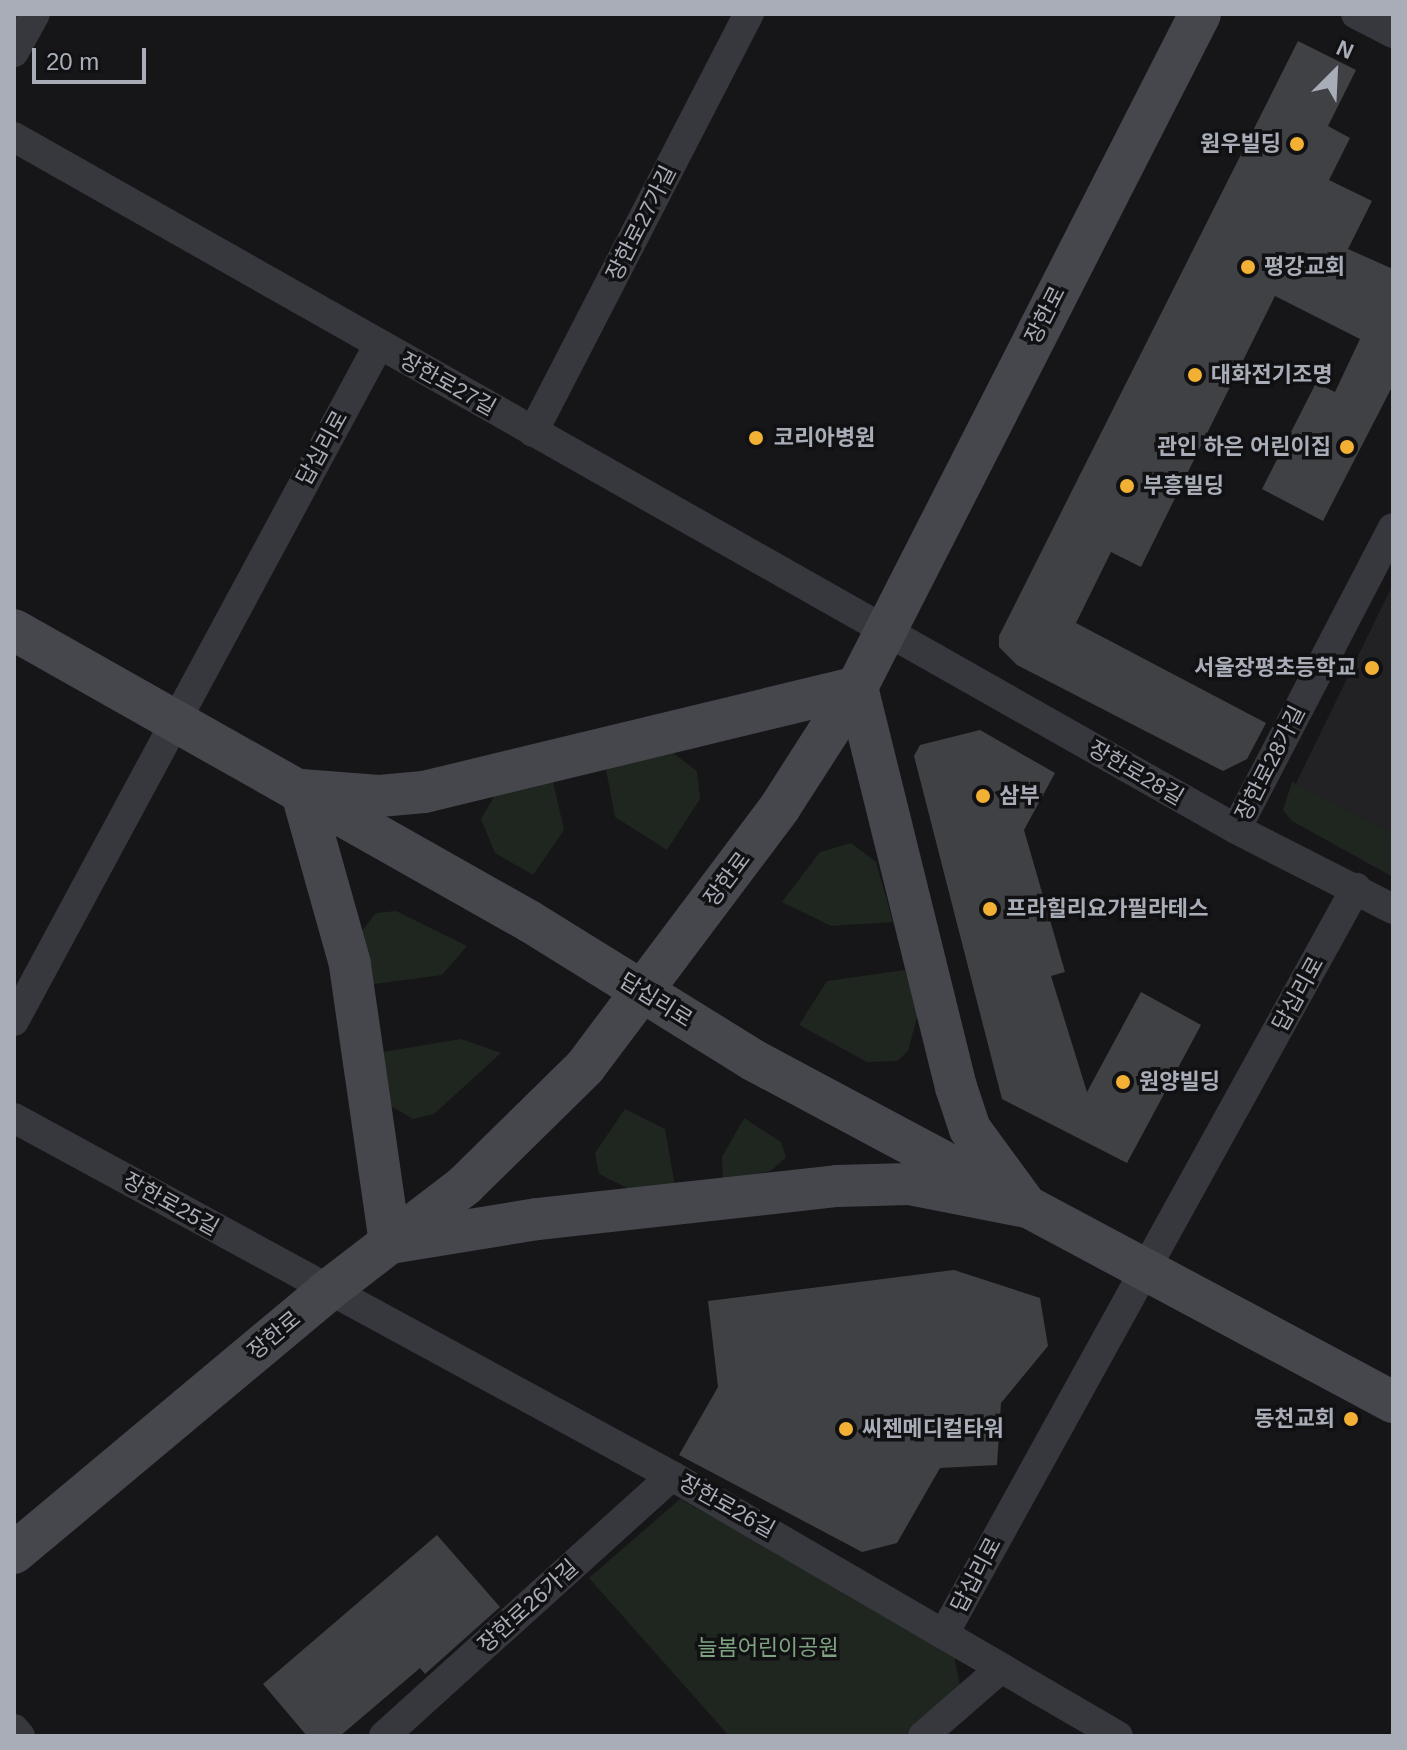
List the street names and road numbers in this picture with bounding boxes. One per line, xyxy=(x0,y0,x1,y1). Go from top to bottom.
street label: 장한로27가길 xyxy=(601,161,681,285)
street label: 장한로 xyxy=(1019,282,1071,348)
street label: 장한로27길 xyxy=(395,347,501,421)
street label: 답십리로 xyxy=(291,406,353,490)
street label: 장한로28가길 xyxy=(1230,701,1310,825)
street label: 장한로28길 xyxy=(1084,735,1188,811)
street label: 장한로 xyxy=(698,847,756,911)
street label: 답십리로 xyxy=(1267,952,1329,1036)
street label: 답십리로 xyxy=(615,967,697,1033)
street label: 장한로25길 xyxy=(118,1167,224,1241)
street label: 장한로 xyxy=(242,1305,306,1365)
street label: 장한로26길 xyxy=(674,1469,780,1543)
street label: 답십리로 xyxy=(945,1533,1007,1617)
street label: 장한로26가길 xyxy=(472,1554,584,1658)

